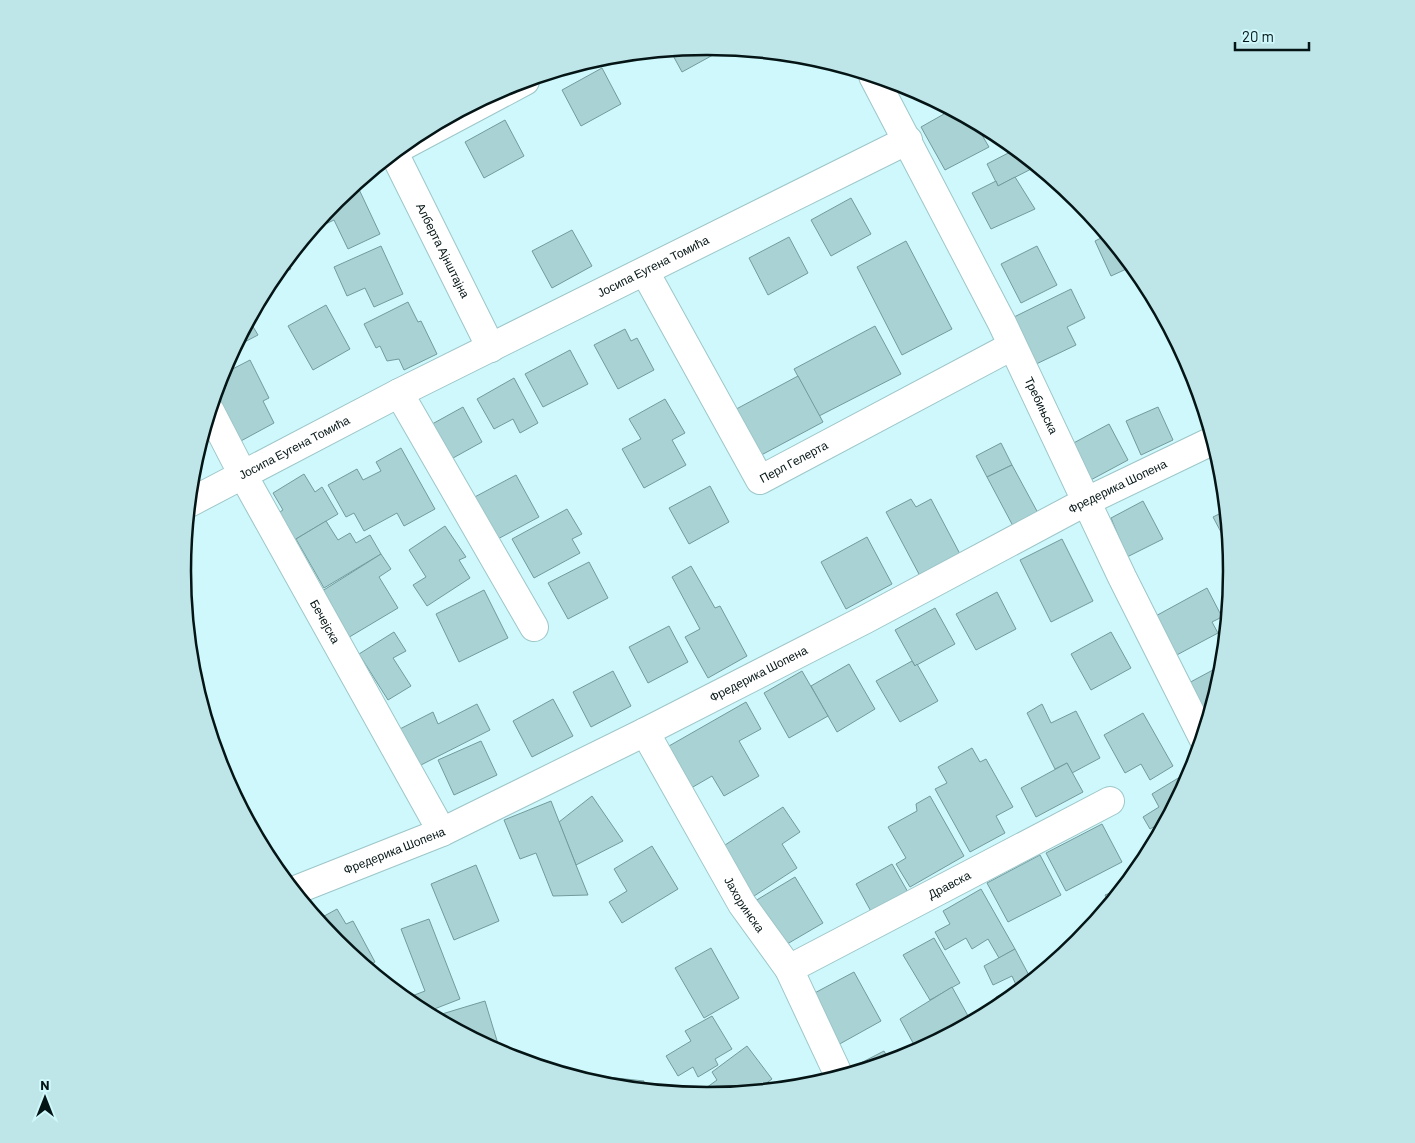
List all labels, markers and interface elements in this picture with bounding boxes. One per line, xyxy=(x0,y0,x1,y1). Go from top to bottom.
scale bar xyxy=(1235,20,1309,52)
text: 20 m xyxy=(1242,27,1274,45)
street label: Алберта Ајнштајна xyxy=(414,200,473,300)
street label: Јосипа Еугена Томића xyxy=(595,232,711,299)
street label: Требињска xyxy=(1022,374,1062,436)
street label: Јосипа Еугена Томића xyxy=(236,412,352,482)
street label: Перл Гелерта xyxy=(757,437,830,485)
street label: Фредерика Шопена xyxy=(1065,456,1169,516)
street label: Бечејска xyxy=(308,597,344,646)
street label: Фредерика Шопена xyxy=(707,642,810,704)
street label: Фредерика Шопена xyxy=(341,823,447,876)
street label: Дравска xyxy=(925,867,973,902)
street label: Јахоринска xyxy=(722,874,768,935)
north arrow xyxy=(20,1073,70,1123)
text: N xyxy=(40,1076,50,1093)

